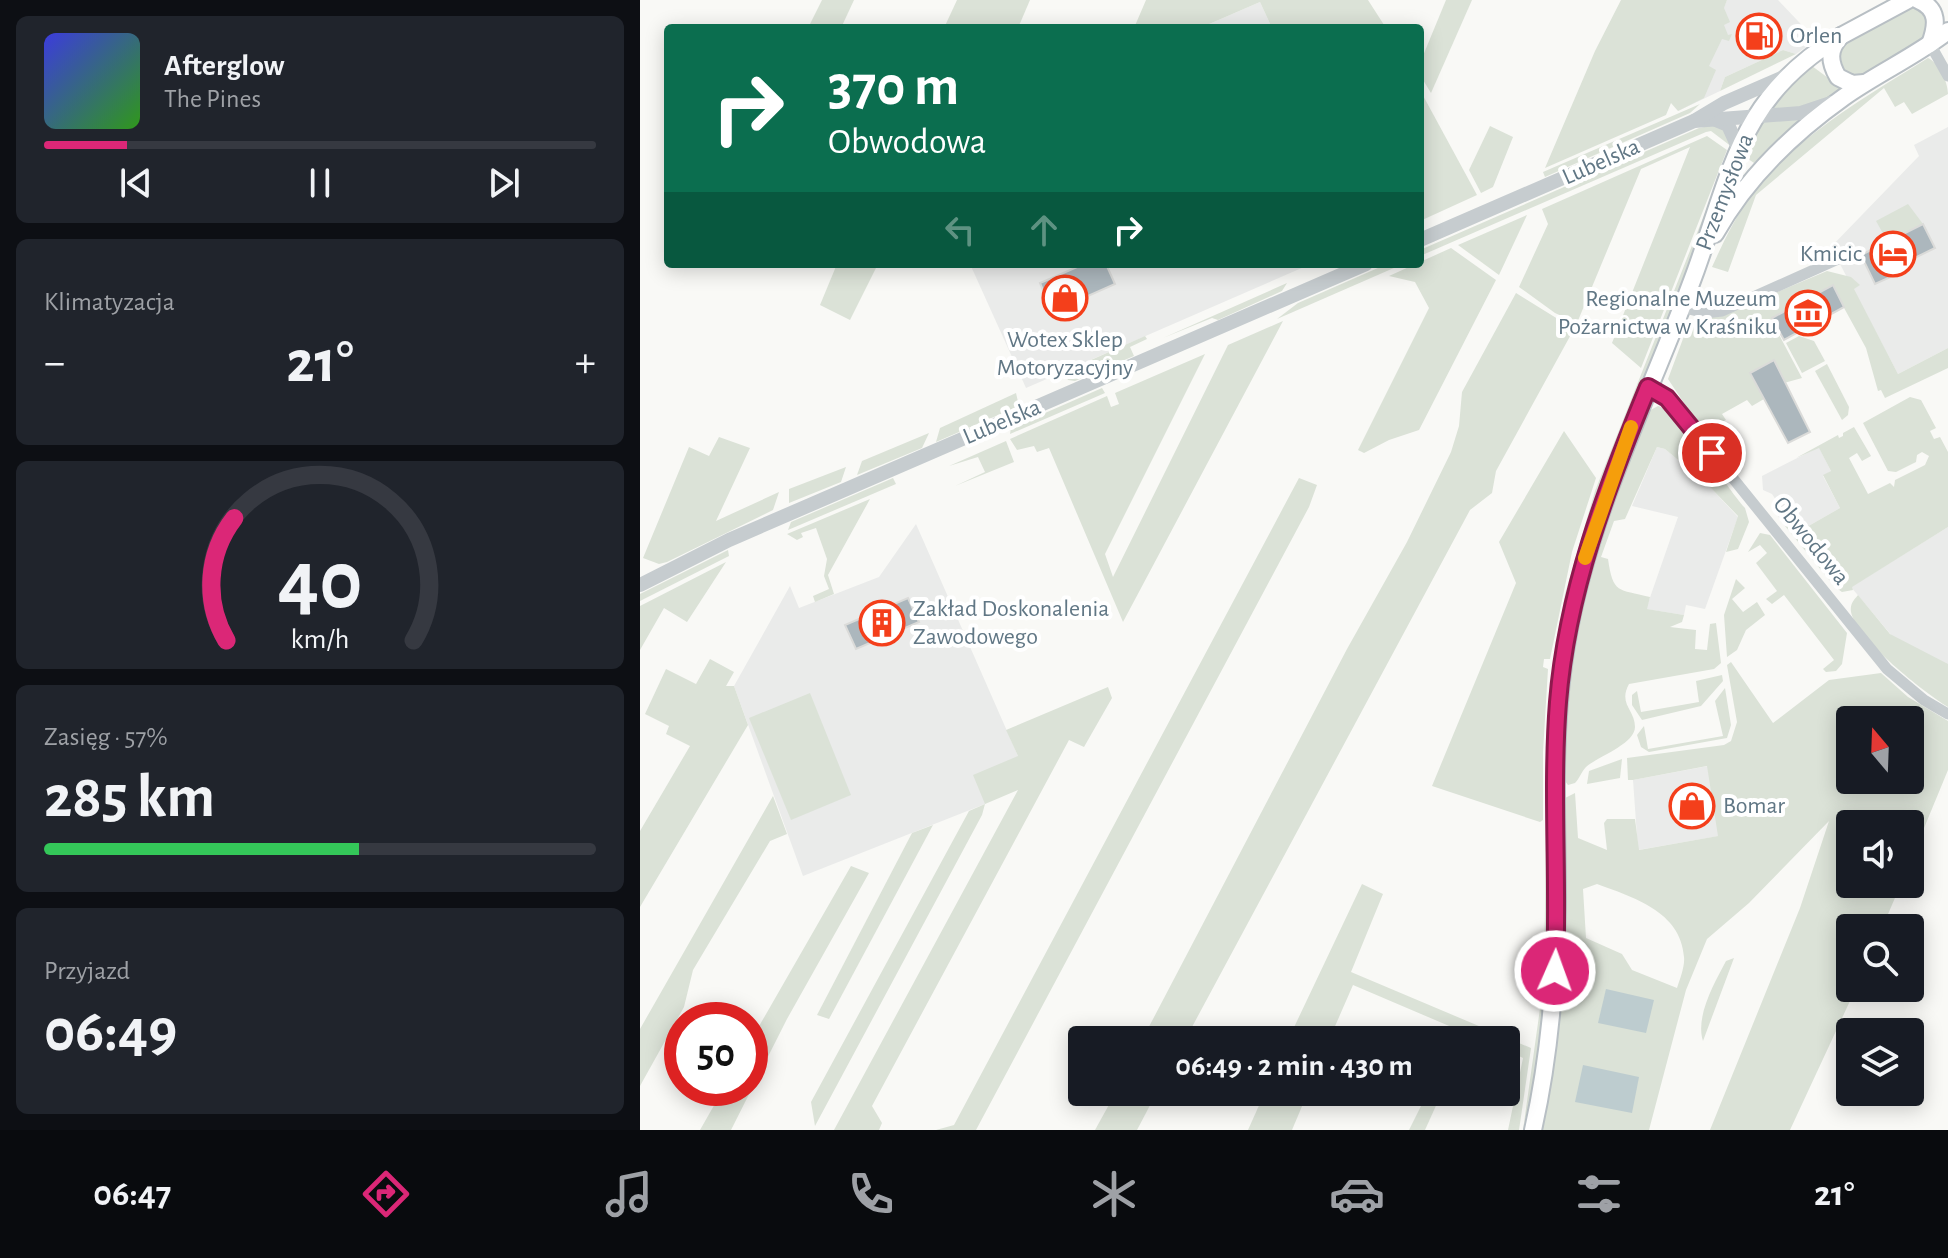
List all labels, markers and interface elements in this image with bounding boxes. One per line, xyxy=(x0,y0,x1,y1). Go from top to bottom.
fuel station icon: Orlen xyxy=(1735,12,1783,60)
place label: Orlen xyxy=(1790,24,1842,48)
text: Afterglow xyxy=(164,51,285,81)
icon: right xyxy=(696,56,800,160)
text: 370 m xyxy=(828,59,959,115)
text: The Pines xyxy=(164,86,261,112)
text: Obwodowa xyxy=(828,124,986,160)
street label: Przemysłowa xyxy=(1692,130,1758,254)
street label: Lubelska xyxy=(1559,134,1643,190)
icon: previous xyxy=(114,161,158,205)
icon: pause xyxy=(298,161,342,205)
icon: next xyxy=(482,161,526,205)
icon: left xyxy=(938,208,982,252)
icon: ahead xyxy=(1022,208,1066,252)
icon: right xyxy=(1106,208,1150,252)
hotel icon: Kmicic xyxy=(1869,230,1917,278)
place label: Kmicic xyxy=(1800,242,1862,266)
shop icon: Wotex Sklep Motoryzacyjny xyxy=(1041,274,1089,322)
place label: Regionalne Muzeum Pożarnictwa w Kraśniku xyxy=(1558,287,1777,339)
text: Klimatyzacja xyxy=(44,289,175,315)
museum icon: Regionalne Muzeum Pożarnictwa w Kraśniku xyxy=(1784,289,1832,337)
place label: Wotex Sklep Motoryzacyjny xyxy=(997,328,1133,380)
text: 21° xyxy=(286,333,354,393)
text: − xyxy=(44,341,65,385)
text: + xyxy=(575,341,596,385)
street label: Lubelska xyxy=(960,395,1044,449)
pin xyxy=(1678,419,1746,487)
icon: arrive xyxy=(1690,431,1734,475)
street label: Obwodowa xyxy=(1768,492,1854,590)
text: 40 xyxy=(277,540,363,624)
place label: Zakład Doskonalenia Zawodowego xyxy=(913,597,1109,649)
building icon: Zakład Doskonalenia Zawodowego xyxy=(858,599,906,647)
text: km/h xyxy=(291,625,349,654)
north arrow xyxy=(1836,706,1924,794)
map controls xyxy=(1836,706,1924,1106)
text: Zasięg · 57% xyxy=(44,724,168,750)
text: 285 km xyxy=(44,768,215,828)
shop icon: Bomar xyxy=(1668,782,1716,830)
place label: Bomar xyxy=(1723,794,1785,818)
button: sound xyxy=(1836,810,1924,898)
button: search xyxy=(1836,914,1924,1002)
position arrow xyxy=(1513,929,1597,1013)
text: Przyjazd xyxy=(44,958,130,984)
text: 06:49 xyxy=(44,1002,177,1062)
speed limit sign: 50 xyxy=(664,1002,768,1106)
button: layers xyxy=(1836,1018,1924,1106)
text: 06:49 · 2 min · 430 m xyxy=(1175,1051,1413,1081)
icon: directions xyxy=(358,1166,414,1222)
icon: music xyxy=(601,1166,657,1222)
icon: phone xyxy=(843,1166,899,1222)
icon: climate xyxy=(1086,1166,1142,1222)
icon: car xyxy=(1329,1166,1385,1222)
icon: filters xyxy=(1571,1166,1627,1222)
text: 06:47 xyxy=(93,1176,171,1212)
text: 21° xyxy=(1814,1176,1855,1212)

